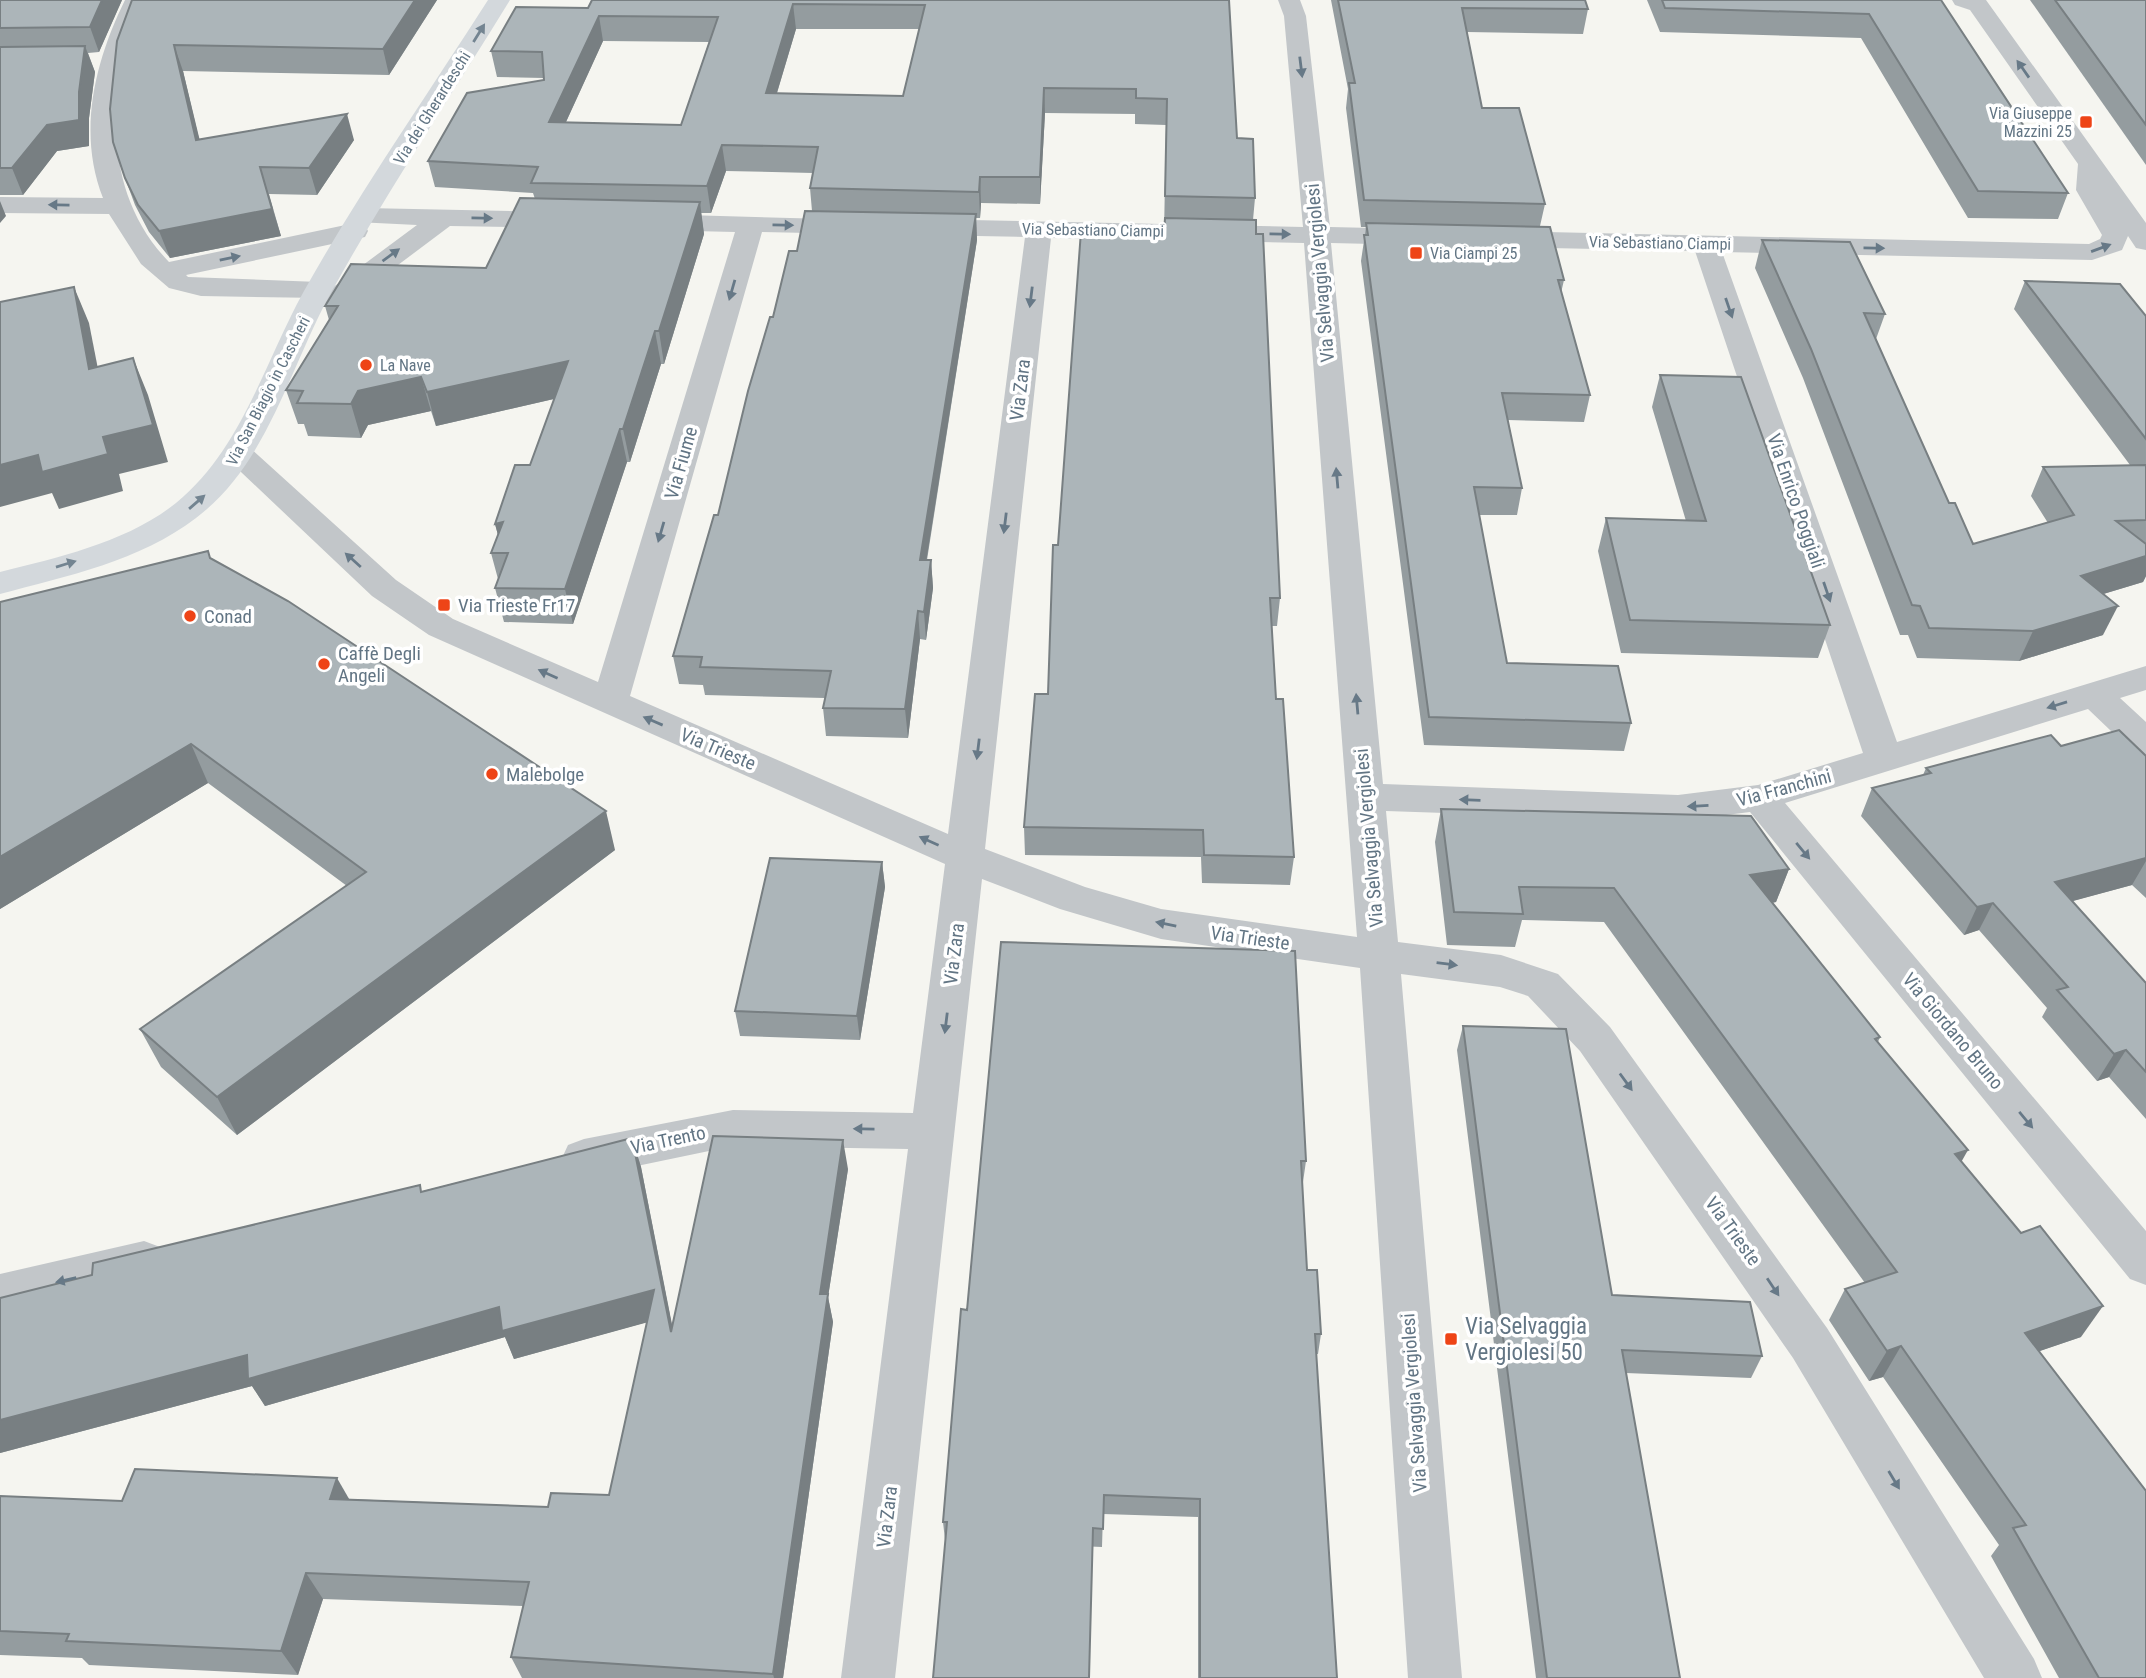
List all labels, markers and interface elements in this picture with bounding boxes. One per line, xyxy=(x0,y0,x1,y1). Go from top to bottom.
one-way arrow xyxy=(472,24,485,43)
street label: Via dei Gherardeschi xyxy=(390,48,474,168)
one-way arrow xyxy=(1296,56,1307,78)
one-way arrow xyxy=(2016,60,2030,78)
place label: Via Giuseppe Mazzini 25 xyxy=(1989,104,2072,141)
marker: Via Giuseppe Mazzini 25 xyxy=(2078,114,2094,130)
street label: Via Selvaggia Vergiolesi xyxy=(1301,183,1339,363)
one-way arrow xyxy=(47,199,69,211)
one-way arrow xyxy=(471,213,493,224)
one-way arrow xyxy=(772,219,794,231)
street label: Via Sebastiano Ciampi xyxy=(1022,219,1164,241)
one-way arrow xyxy=(1269,229,1291,240)
street label: Via Sebastiano Ciampi xyxy=(1589,232,1731,254)
one-way arrow xyxy=(1863,242,1885,254)
one-way arrow xyxy=(2090,242,2111,253)
place label: Via Ciampi 25 xyxy=(1430,244,1518,263)
marker: Via Ciampi 25 xyxy=(1408,245,1424,261)
one-way arrow xyxy=(382,248,400,262)
one-way arrow xyxy=(219,252,241,263)
one-way arrow xyxy=(726,280,736,301)
one-way arrow xyxy=(1026,286,1037,308)
one-way arrow xyxy=(1724,298,1735,319)
street label: Via San Biagio in Cascheri xyxy=(222,313,314,469)
place label: La Nave xyxy=(380,356,431,375)
marker: La Nave xyxy=(358,357,374,373)
street label: Via Zara xyxy=(1005,358,1035,422)
street label: Via Fiume xyxy=(660,424,702,502)
street label: Via Enrico Poggiali xyxy=(1762,431,1830,571)
one-way arrow xyxy=(1331,466,1342,488)
one-way arrow xyxy=(188,494,206,510)
one-way arrow xyxy=(999,512,1010,534)
one-way arrow xyxy=(655,521,665,542)
one-way arrow xyxy=(345,553,362,568)
one-way arrow xyxy=(55,558,76,569)
one-way arrow xyxy=(1822,582,1833,603)
place label: Via Trieste Fr17 xyxy=(458,594,575,617)
marker: Via Trieste Fr17 xyxy=(436,597,452,613)
place label: Conad xyxy=(204,605,252,628)
marker: Conad xyxy=(182,608,198,624)
place label: Caffè Degli Angeli xyxy=(338,642,421,687)
marker: Caffè Degli Angeli xyxy=(316,656,332,672)
one-way arrow xyxy=(538,668,558,680)
one-way arrow xyxy=(1351,693,1362,715)
one-way arrow xyxy=(2047,700,2068,711)
one-way arrow xyxy=(642,715,663,726)
street label: Via Trieste xyxy=(677,723,759,775)
one-way arrow xyxy=(973,738,984,760)
street label: Via Selvaggia Vergiolesi xyxy=(1350,748,1388,928)
place label: Malebolge xyxy=(506,763,584,786)
street label: Via Franchini xyxy=(1734,764,1834,812)
marker: Malebolge xyxy=(484,766,500,782)
one-way arrow xyxy=(1459,795,1481,806)
one-way arrow xyxy=(1686,801,1708,812)
one-way arrow xyxy=(918,835,939,846)
one-way arrow xyxy=(1795,842,1810,859)
one-way arrow xyxy=(1155,919,1177,930)
street label: Via Trieste xyxy=(1209,921,1291,955)
street label: Via Zara xyxy=(939,922,969,986)
one-way arrow xyxy=(1436,959,1458,970)
street label: Via Giordano Bruno xyxy=(1898,968,2008,1094)
one-way arrow xyxy=(941,1013,952,1035)
one-way arrow xyxy=(1619,1073,1633,1091)
one-way arrow xyxy=(2018,1112,2033,1129)
street label: Via Trento xyxy=(628,1121,708,1159)
one-way arrow xyxy=(853,1123,875,1135)
street label: Via Trieste xyxy=(1700,1192,1766,1270)
one-way arrow xyxy=(55,1274,77,1285)
one-way arrow xyxy=(1766,1277,1779,1297)
street label: Via Selvaggia Vergiolesi xyxy=(1396,1313,1432,1493)
place label: Via Selvaggia Vergiolesi 50 xyxy=(1465,1313,1587,1366)
marker: Via Selvaggia Vergiolesi 50 xyxy=(1443,1331,1459,1347)
one-way arrow xyxy=(1887,1470,1900,1489)
street label: Via Zara xyxy=(872,1485,902,1549)

